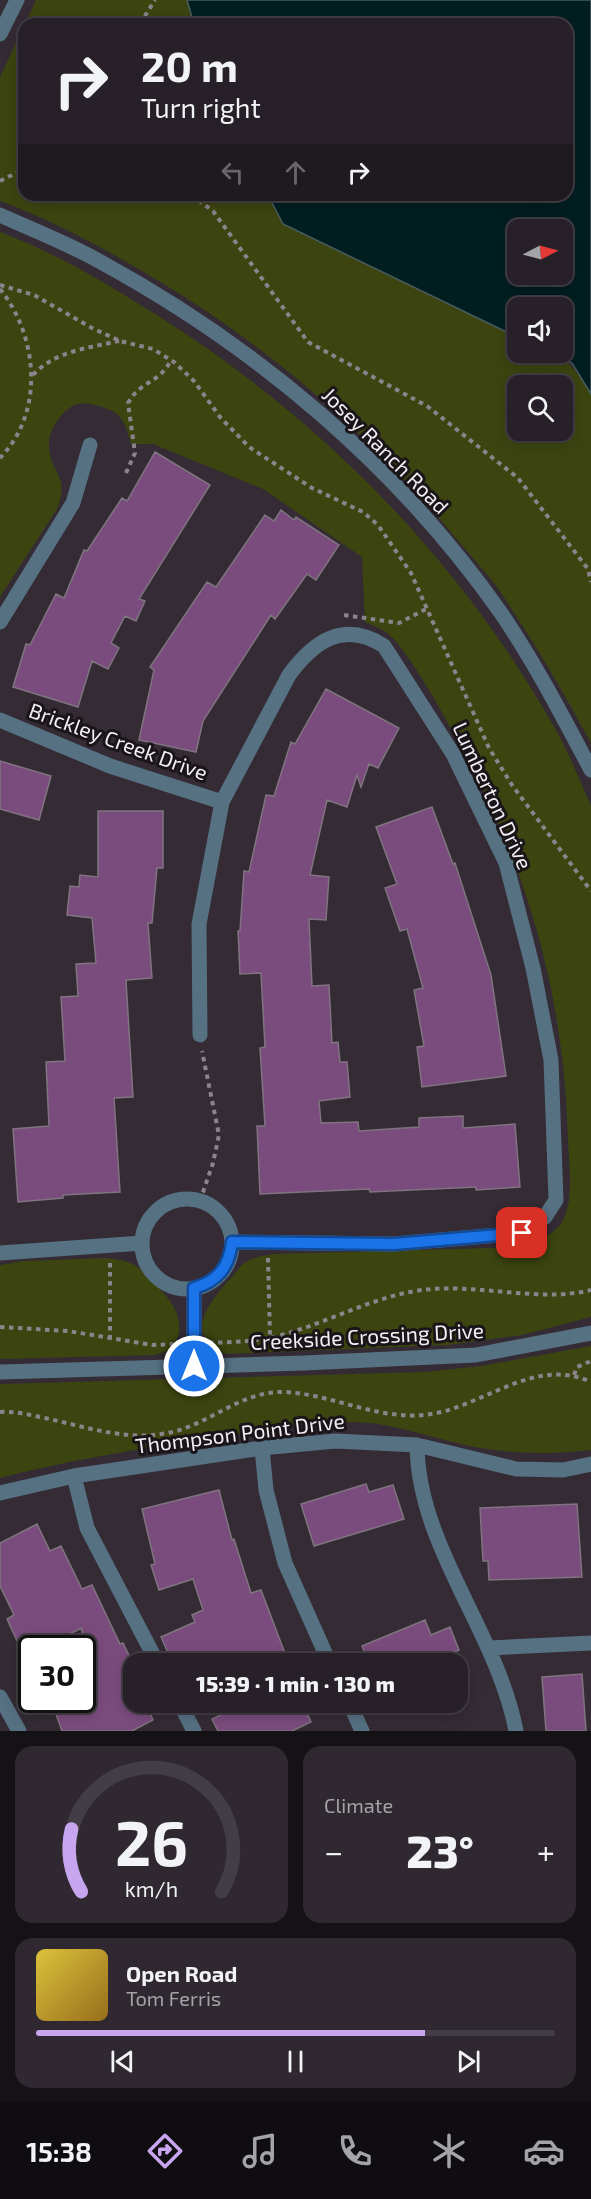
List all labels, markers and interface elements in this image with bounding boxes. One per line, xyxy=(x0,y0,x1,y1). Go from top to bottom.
text: 20 m xyxy=(141,40,238,90)
icon: right xyxy=(42,42,120,120)
text: Turn right xyxy=(141,91,261,123)
icon: left xyxy=(216,156,249,189)
icon: ahead xyxy=(279,156,312,189)
icon: right xyxy=(342,156,375,189)
north arrow xyxy=(507,219,573,285)
map controls xyxy=(507,219,573,441)
button: sound xyxy=(507,297,573,363)
button: search xyxy=(507,375,573,441)
street label: Josey Ranch Road xyxy=(318,382,454,518)
street label: Brickley Creek Drive xyxy=(26,697,211,784)
street label: Lumberton Drive xyxy=(448,718,538,873)
pin xyxy=(496,1207,547,1258)
icon: arrive xyxy=(505,1216,538,1249)
street label: Creekside Crossing Drive xyxy=(249,1317,485,1354)
position arrow xyxy=(162,1334,226,1398)
street label: Thompson Point Drive xyxy=(134,1407,346,1458)
speed limit sign: 30 xyxy=(18,1635,96,1713)
text: 15:39 · 1 min · 130 m xyxy=(196,1670,395,1696)
text: Climate xyxy=(324,1793,393,1817)
text: 26 xyxy=(115,1804,188,1879)
text: 23° xyxy=(406,1823,474,1877)
text: − xyxy=(324,1831,343,1871)
text: + xyxy=(537,1831,555,1871)
text: km/h xyxy=(125,1876,178,1901)
text: Open Road xyxy=(126,1960,238,1986)
text: Tom Ferris xyxy=(126,1986,221,2010)
icon: previous xyxy=(106,2045,139,2078)
icon: pause xyxy=(279,2045,312,2078)
icon: next xyxy=(452,2045,485,2078)
icon: directions xyxy=(144,2130,186,2172)
icon: music xyxy=(239,2130,281,2172)
icon: phone xyxy=(334,2130,376,2172)
icon: climate xyxy=(428,2130,470,2172)
icon: car xyxy=(523,2130,565,2172)
text: 15:38 xyxy=(26,2135,92,2167)

